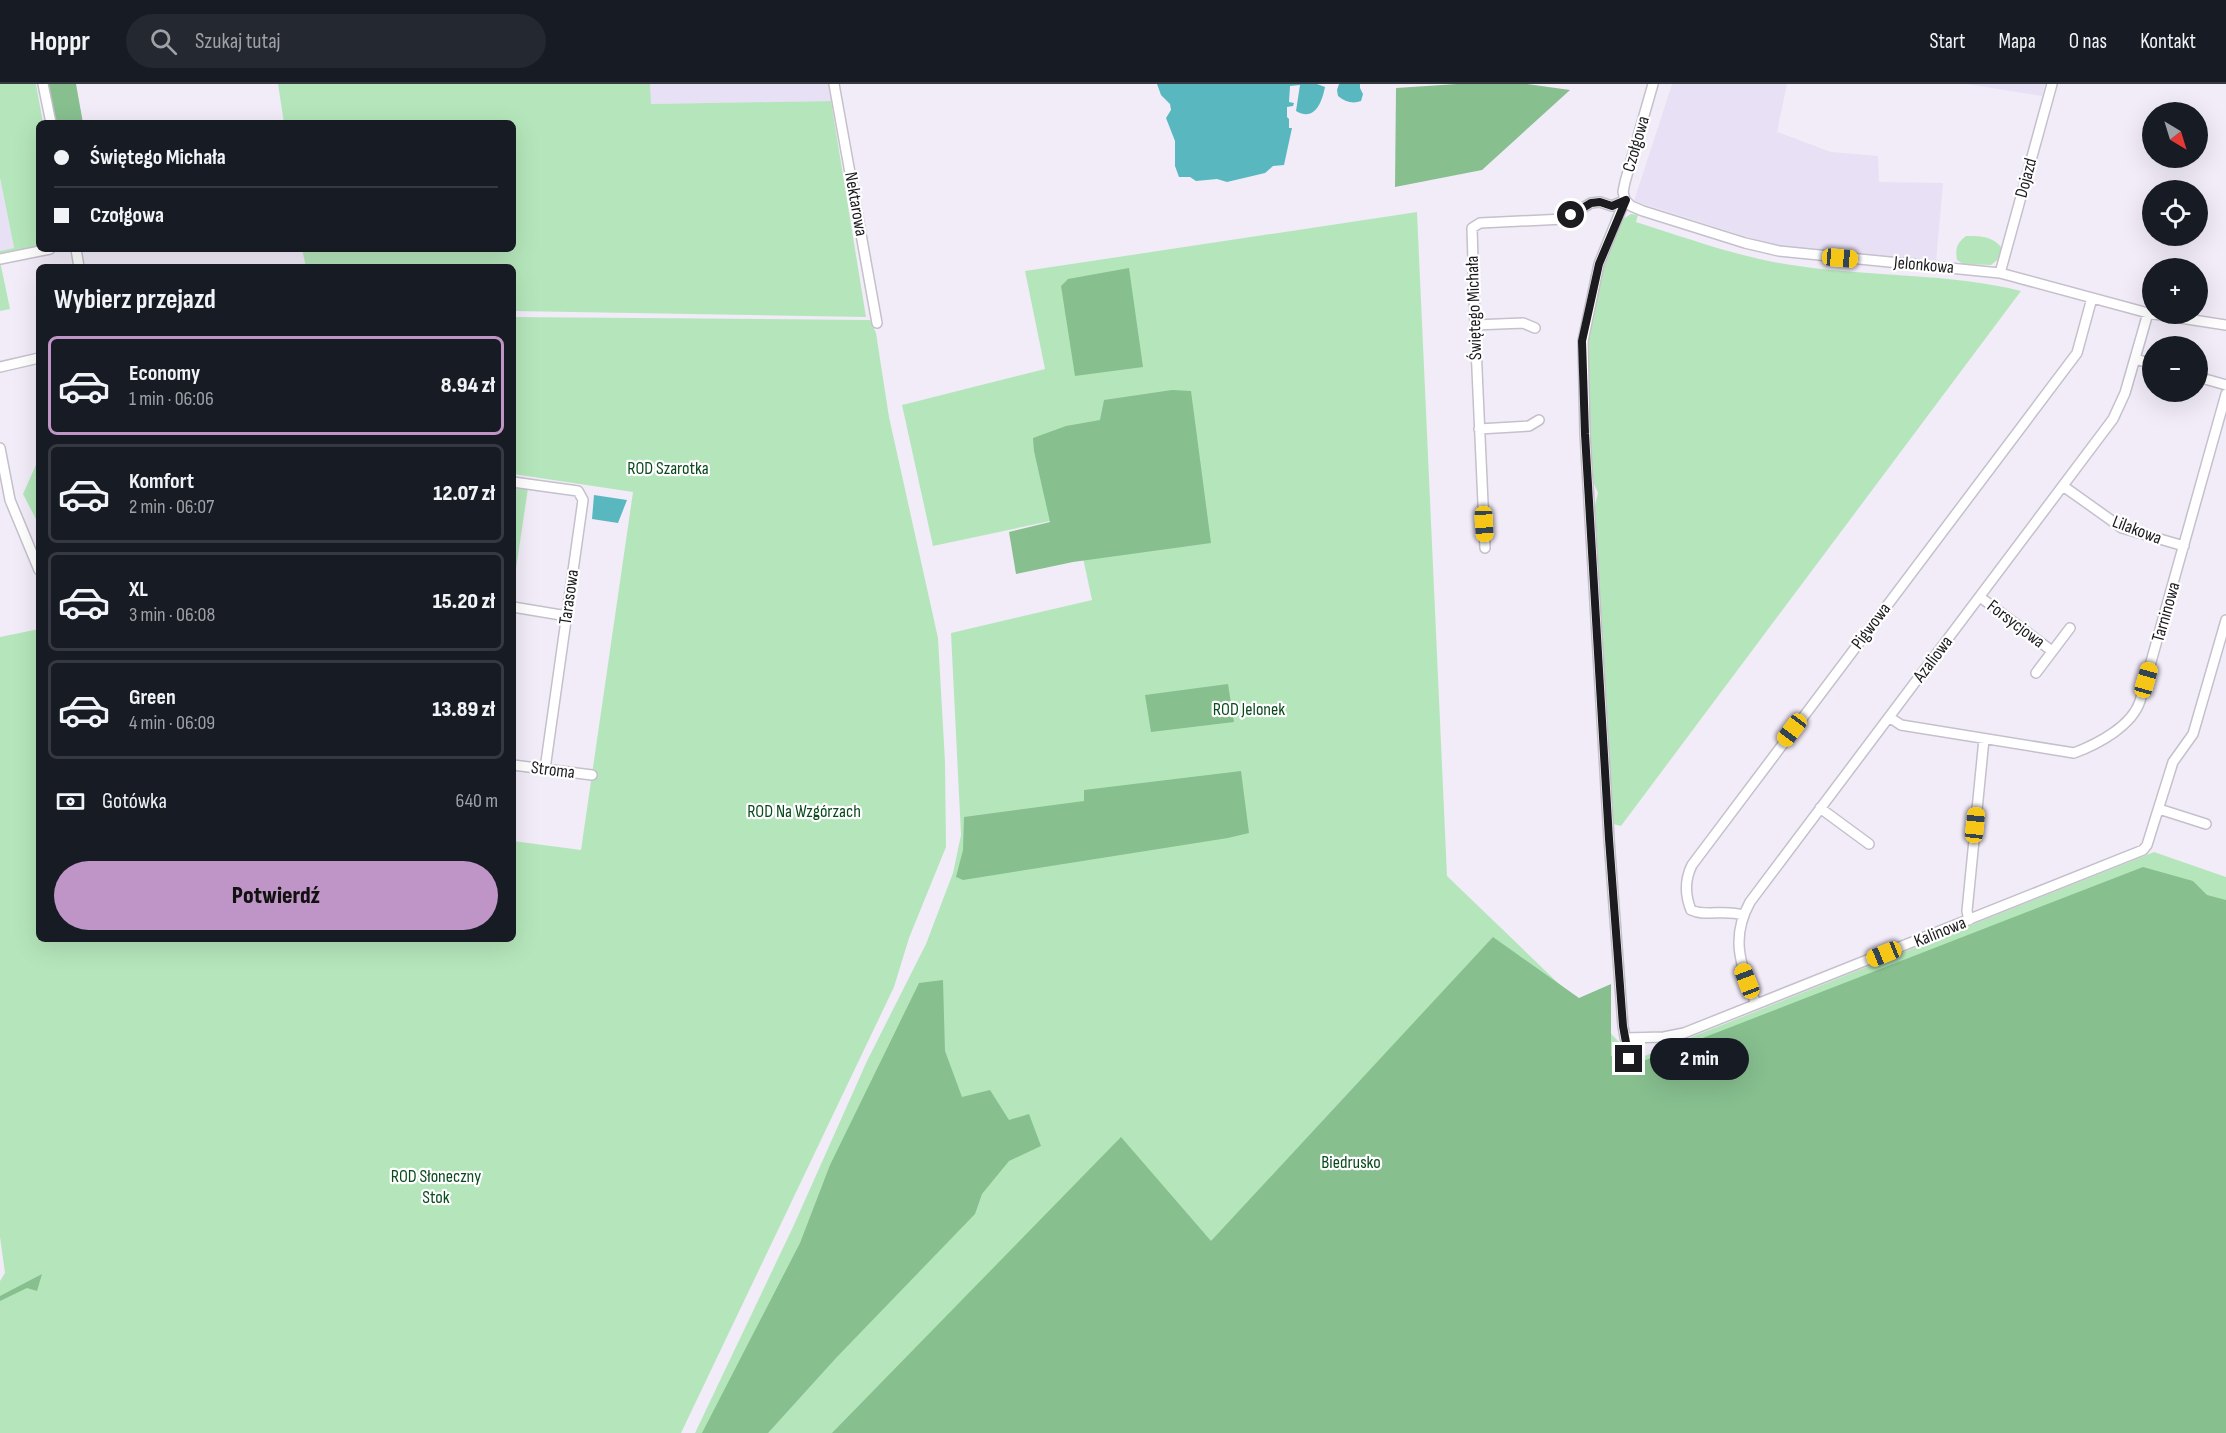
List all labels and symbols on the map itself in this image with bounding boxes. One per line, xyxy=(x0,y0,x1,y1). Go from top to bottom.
north arrow xyxy=(2142,102,2208,168)
street label: Czołgowa xyxy=(1618,114,1654,174)
street label: Dojazd xyxy=(2011,156,2041,200)
street label: Nektarowa xyxy=(840,170,872,238)
route start xyxy=(1557,201,1584,228)
car xyxy=(1821,247,1859,269)
street label: Jelonkowa xyxy=(1892,252,1955,278)
street label: Świętego Michała xyxy=(1462,255,1486,361)
park label: ROD Szarotka xyxy=(627,458,709,479)
car xyxy=(1474,506,1494,542)
street label: Lilakowa xyxy=(2109,511,2165,549)
street label: Tarasowa xyxy=(555,568,583,626)
street label: Tarninowa xyxy=(2147,580,2185,644)
street label: Forsycjowa xyxy=(1983,596,2049,653)
street label: Pigwowa xyxy=(1847,599,1895,653)
street label: Azaliowa xyxy=(1908,632,1957,687)
car xyxy=(2132,660,2160,700)
park label: ROD Jelonek xyxy=(1213,699,1285,720)
car xyxy=(1774,710,1810,750)
street label: Stroma xyxy=(530,757,576,783)
park label: ROD Na Wzgórzach xyxy=(747,801,861,822)
car xyxy=(1964,806,1986,844)
street label: Kalinowa xyxy=(1911,912,1969,952)
car xyxy=(1864,939,1904,969)
car xyxy=(1732,961,1762,1001)
callout: 2 min xyxy=(1650,1038,1749,1080)
route end xyxy=(1615,1045,1642,1072)
park label: Biedrusko xyxy=(1321,1152,1381,1173)
park label: ROD Słoneczny Stok xyxy=(391,1166,481,1208)

